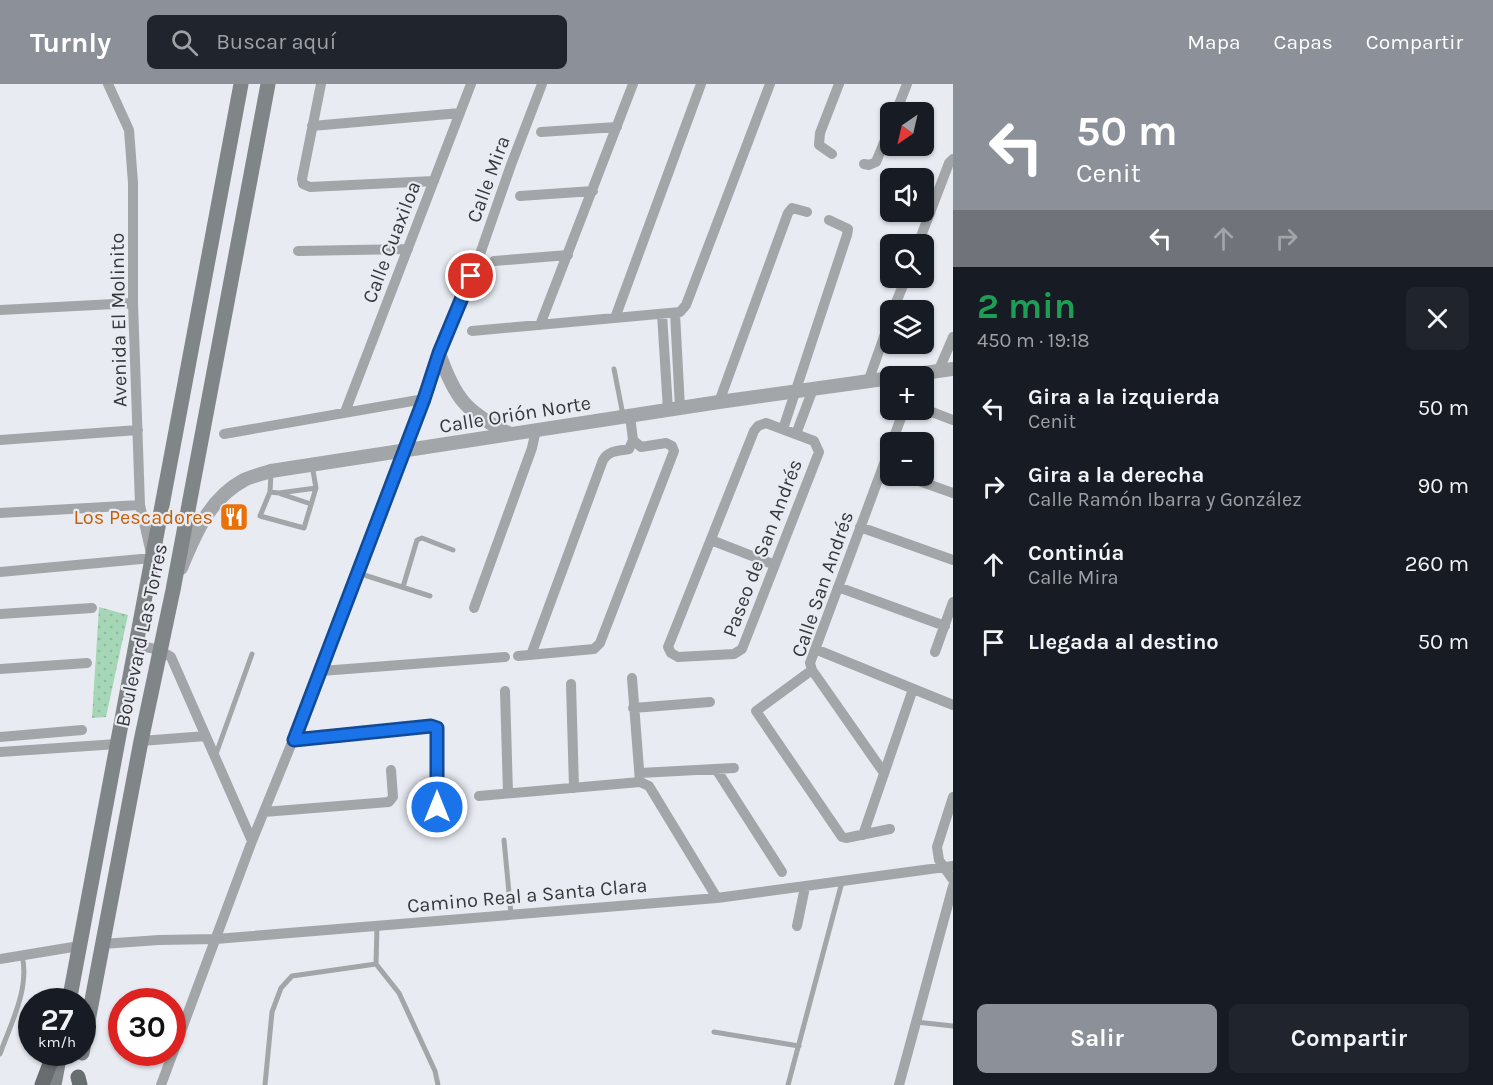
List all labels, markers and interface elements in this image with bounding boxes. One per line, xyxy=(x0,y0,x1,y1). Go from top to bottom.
search box xyxy=(147,15,567,69)
text: Turnly xyxy=(30,26,111,59)
icon: search xyxy=(168,26,201,59)
text: Buscar aquí xyxy=(216,29,336,55)
text: Mapa xyxy=(1187,30,1241,54)
text: Capas xyxy=(1274,30,1333,54)
text: Compartir xyxy=(1366,30,1463,54)
north arrow xyxy=(880,102,934,156)
map controls xyxy=(880,102,934,486)
text: 50 m xyxy=(1076,106,1178,156)
icon: left xyxy=(977,108,1055,186)
street label: Calle Mira xyxy=(462,133,515,226)
text: Cenit xyxy=(1076,157,1141,189)
button: sound xyxy=(880,168,934,222)
street label: Calle Cuaxiloa xyxy=(358,178,425,306)
icon: left xyxy=(1144,222,1177,255)
icon: ahead xyxy=(1207,222,1240,255)
icon: right xyxy=(1270,222,1303,255)
street label: Avenida El Molinito xyxy=(105,233,132,407)
button: search xyxy=(880,234,934,288)
pin xyxy=(445,250,496,301)
icon: arrive xyxy=(454,259,487,292)
text: 2 min xyxy=(977,285,1076,327)
button: close xyxy=(1406,287,1469,350)
button: layers xyxy=(880,300,934,354)
text: 450 m · 19:18 xyxy=(977,329,1090,352)
button: + xyxy=(880,366,934,420)
text: Gira a la izquierda xyxy=(1028,384,1220,410)
street label: Calle Orión Norte xyxy=(438,391,592,438)
icon: left xyxy=(977,392,1010,425)
text: 50 m xyxy=(1418,395,1469,421)
text: Cenit xyxy=(1028,410,1076,433)
button: − xyxy=(880,432,934,486)
street label: Paseo de San Andrés xyxy=(718,456,807,640)
text: Gira a la derecha xyxy=(1028,462,1204,488)
icon: right xyxy=(977,470,1010,503)
text: 90 m xyxy=(1417,473,1469,499)
text: Calle Ramón Ibarra y González xyxy=(1028,488,1302,511)
restaurant icon: Los Pescadores xyxy=(218,501,250,533)
place label: Los Pescadores xyxy=(73,506,213,529)
street label: Calle San Andrés xyxy=(787,508,858,660)
text: Continúa xyxy=(1028,540,1124,566)
street label: Boulevard Las Torres xyxy=(111,542,172,729)
icon: ahead xyxy=(977,548,1010,581)
text: 260 m xyxy=(1405,551,1469,577)
text: Calle Mira xyxy=(1028,566,1119,589)
icon: arrive xyxy=(977,626,1010,659)
text: Llegada al destino xyxy=(1028,629,1219,655)
text: 50 m xyxy=(1418,629,1469,655)
position arrow xyxy=(405,775,469,839)
street label: Camino Real a Santa Clara xyxy=(406,874,648,917)
speed limit sign: 30 xyxy=(108,988,186,1066)
text: 27 xyxy=(40,1002,74,1038)
button: Salir xyxy=(977,1004,1217,1073)
button: Compartir xyxy=(1229,1004,1469,1073)
text: km/h xyxy=(38,1033,76,1051)

